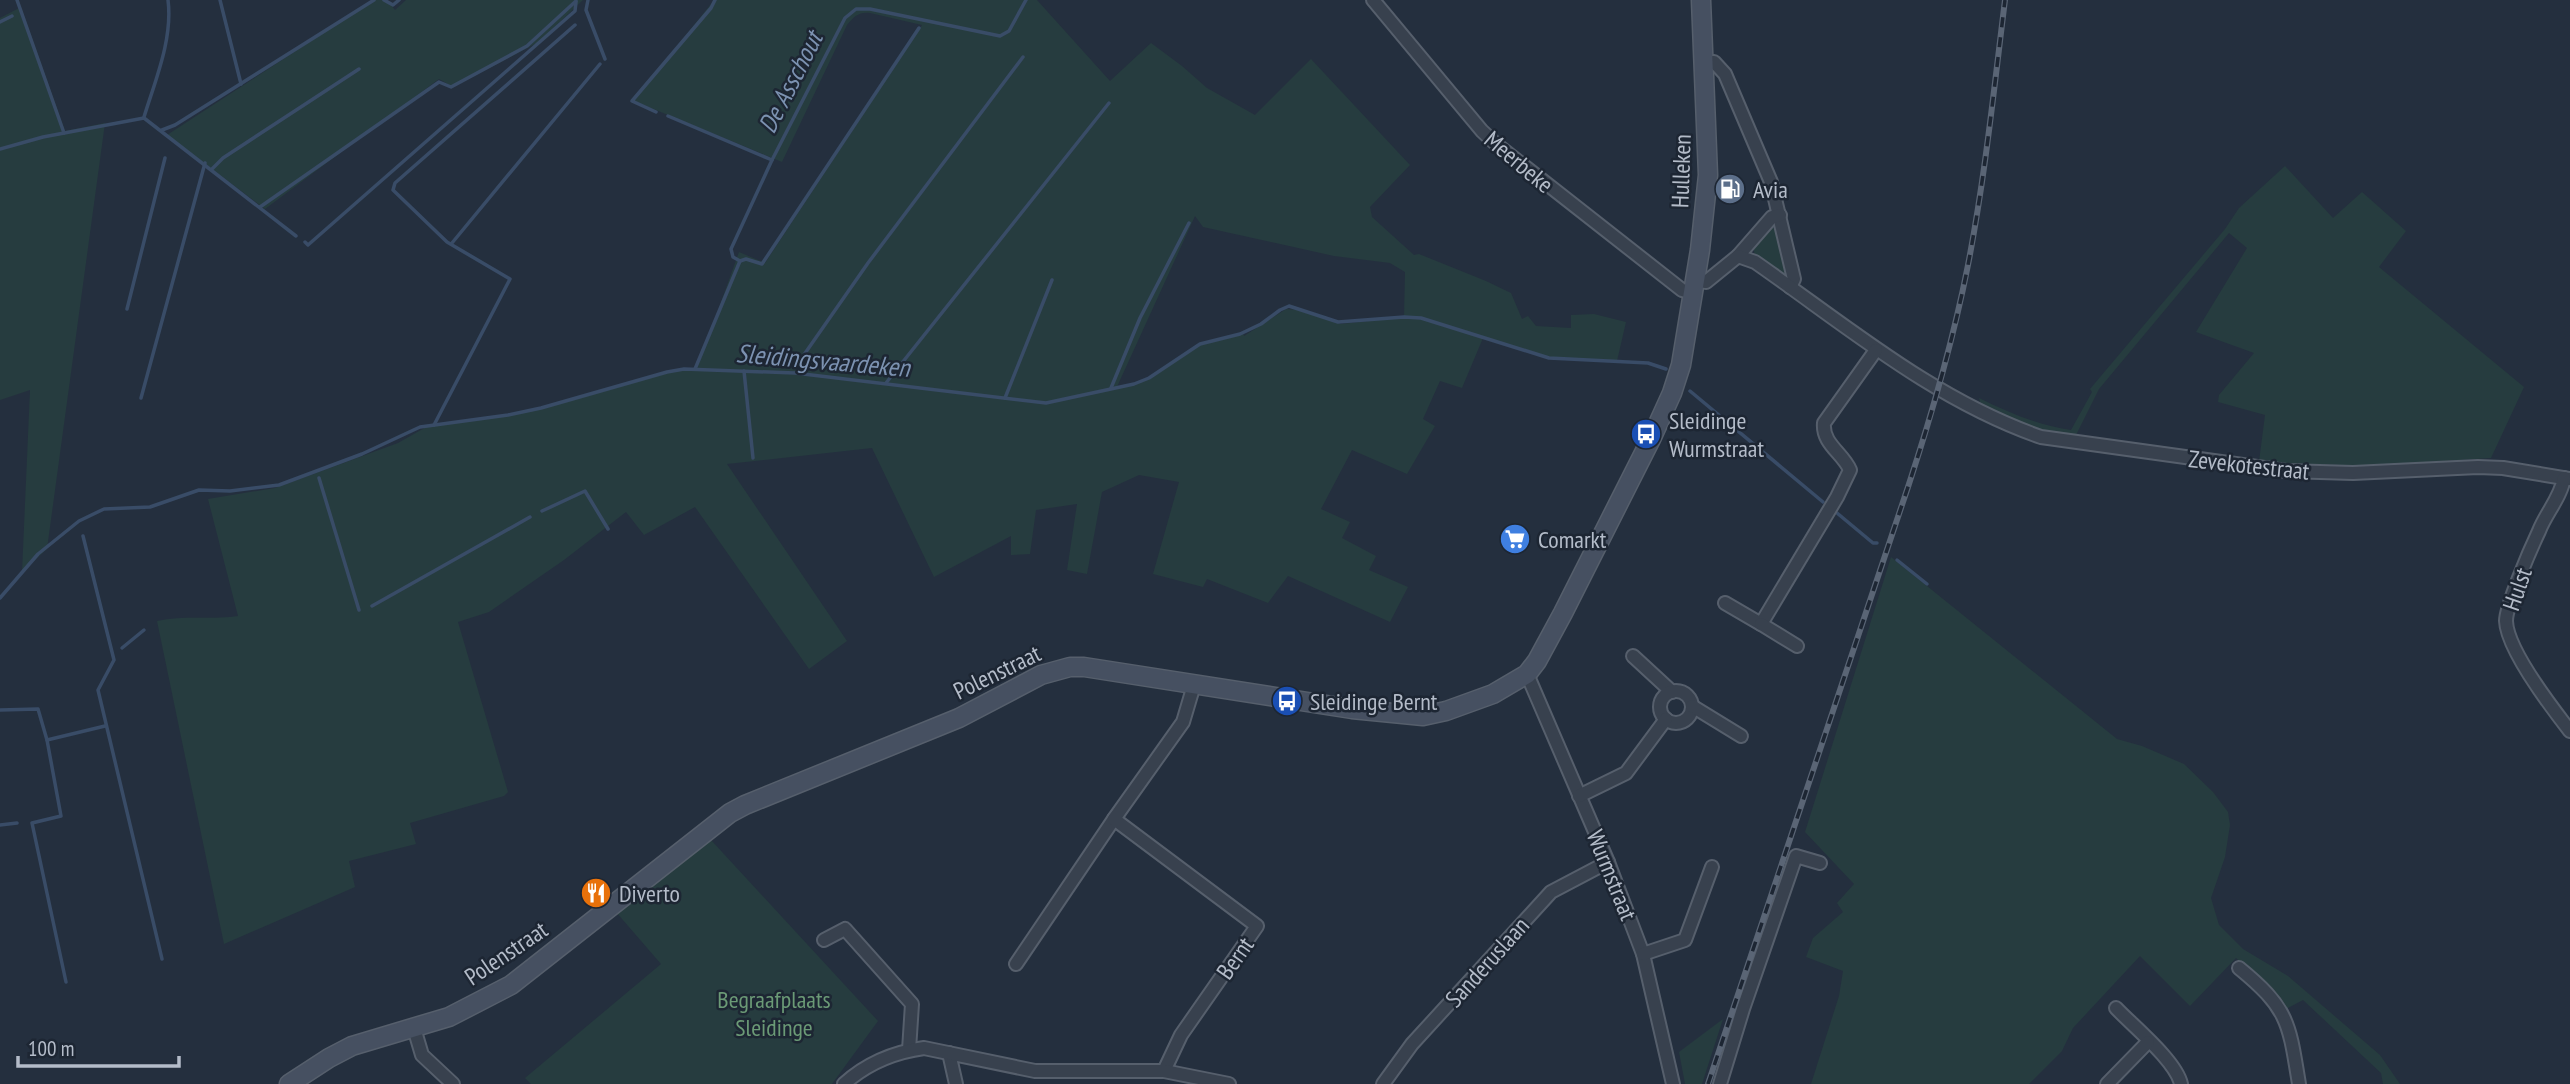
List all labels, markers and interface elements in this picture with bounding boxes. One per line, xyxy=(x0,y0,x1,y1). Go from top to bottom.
water label: De Asschout xyxy=(750,23,831,138)
street label: Meerbeke xyxy=(1478,124,1560,200)
street label: Hulleken xyxy=(1664,134,1698,208)
fuel station icon: Avia xyxy=(1713,172,1747,206)
place label: Avia xyxy=(1753,174,1788,205)
water label: Sleidingsvaardeken xyxy=(735,336,913,384)
place label: Sleidinge Wurmstraat xyxy=(1669,405,1764,464)
bus stop icon: Sleidinge Wurmstraat xyxy=(1629,417,1663,451)
street label: Zevekotestraat xyxy=(2187,443,2311,487)
supermarket icon: Comarkt xyxy=(1498,522,1532,556)
place label: Comarkt xyxy=(1538,524,1607,555)
street label: Hulst xyxy=(2495,563,2539,615)
street label: Polenstraat xyxy=(948,637,1046,706)
bus stop icon: Sleidinge Bernt xyxy=(1270,684,1304,718)
place label: Sleidinge Bernt xyxy=(1310,686,1438,717)
street label: Wurmstraat xyxy=(1580,825,1644,925)
restaurant icon: Diverto xyxy=(579,876,613,910)
place label: Diverto xyxy=(619,878,680,909)
street label: Sanderuslaan xyxy=(1438,910,1536,1014)
street label: Polenstraat xyxy=(459,914,554,992)
street label: Bernt xyxy=(1209,930,1261,985)
park label: Begraafplaats Sleidinge xyxy=(717,984,831,1043)
scale bar xyxy=(18,1024,178,1068)
text: 100 m xyxy=(28,1035,74,1062)

